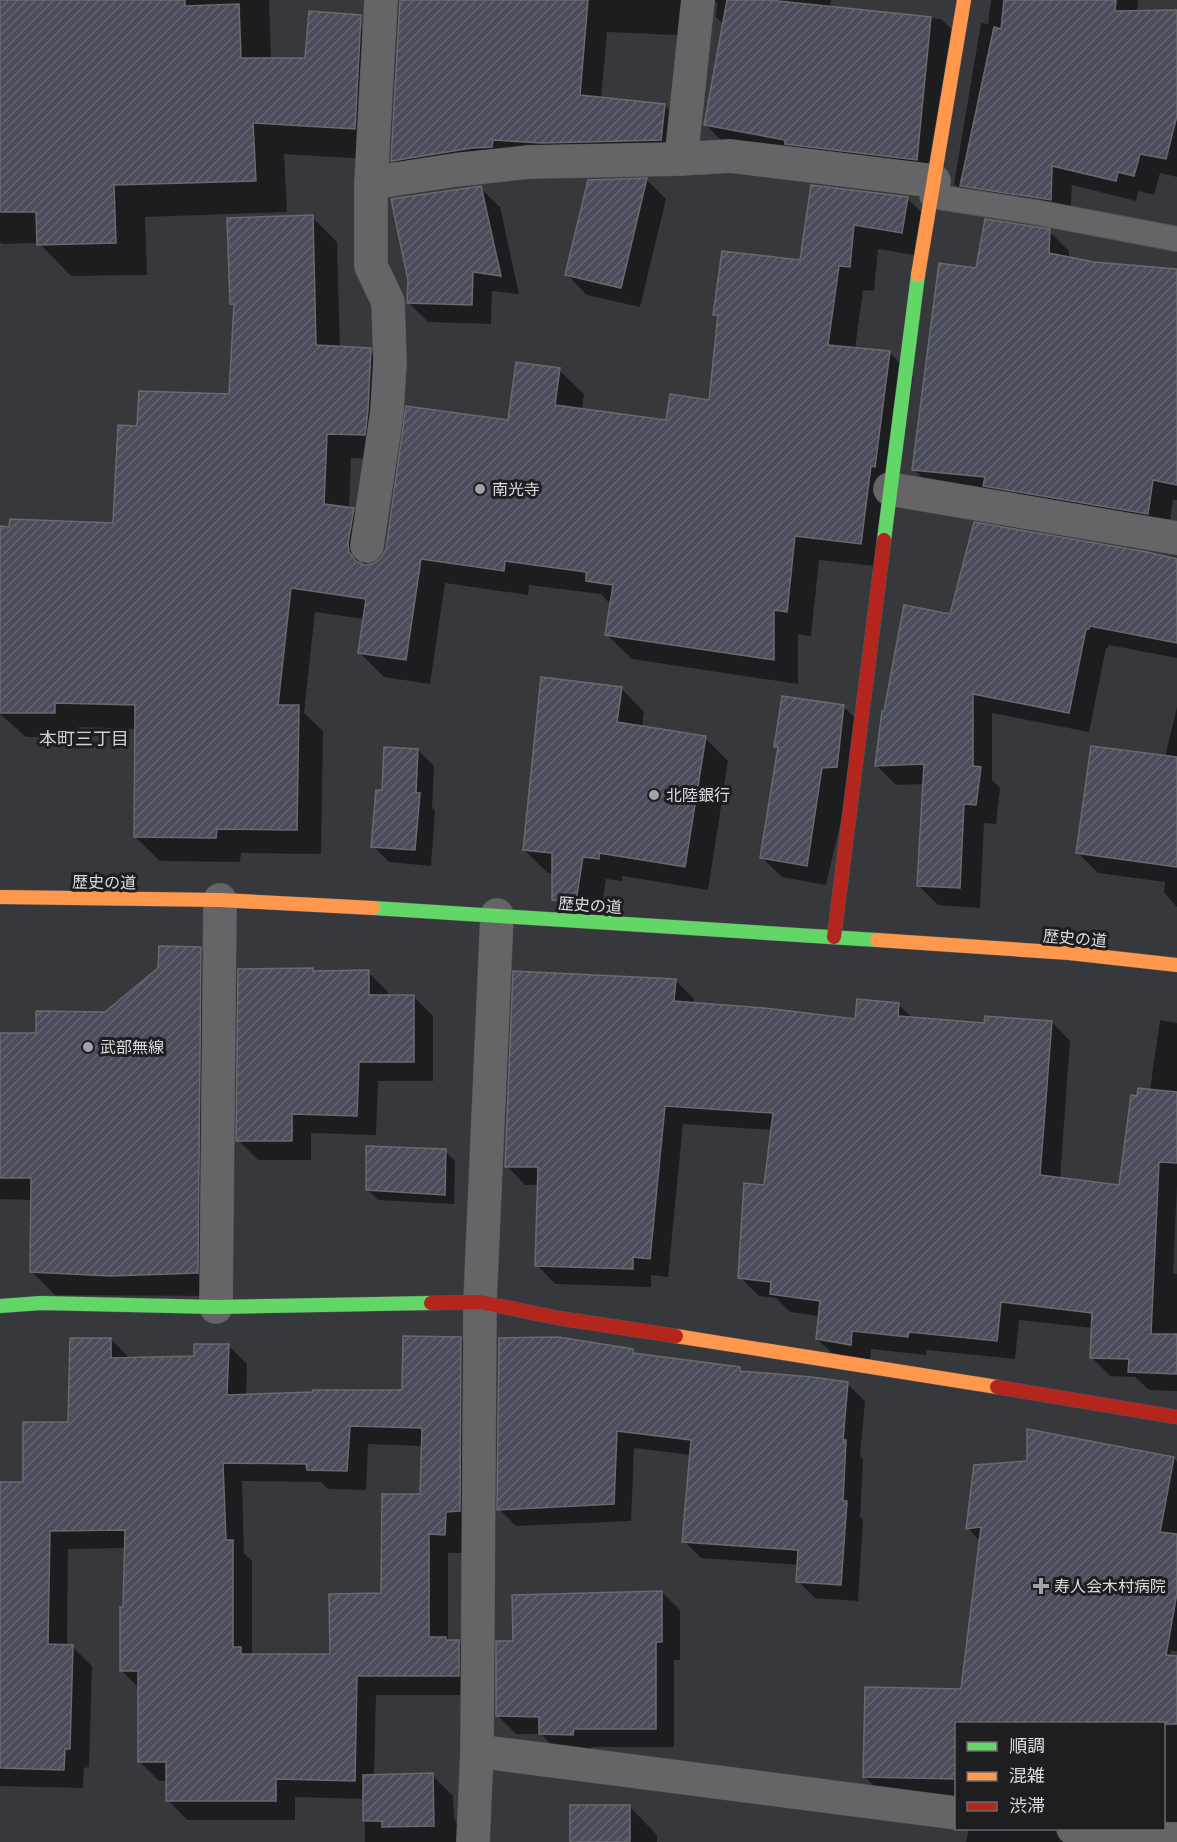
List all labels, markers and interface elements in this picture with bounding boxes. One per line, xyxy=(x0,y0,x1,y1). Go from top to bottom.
place label: 南光寺 xyxy=(492,479,540,499)
marker: 南光寺 xyxy=(473,482,487,496)
district label: 本町三丁目 xyxy=(39,728,129,749)
place label: 北陸銀行 xyxy=(666,785,730,805)
marker: 北陸銀行 xyxy=(647,788,661,802)
street label: 歴史の道 xyxy=(72,871,136,893)
street label: 歴史の道 xyxy=(557,893,623,917)
street label: 歴史の道 xyxy=(1042,925,1108,951)
place label: 武部無線 xyxy=(100,1037,164,1057)
marker: 武部無線 xyxy=(81,1040,95,1054)
place label: 寿人会木村病院 xyxy=(1054,1576,1166,1596)
marker: 寿人会木村病院 xyxy=(1032,1577,1050,1595)
legend xyxy=(955,1722,1165,1830)
text: 順調 xyxy=(1009,1735,1045,1756)
text: 混雑 xyxy=(1009,1765,1045,1786)
text: 渋滞 xyxy=(1009,1795,1045,1816)

